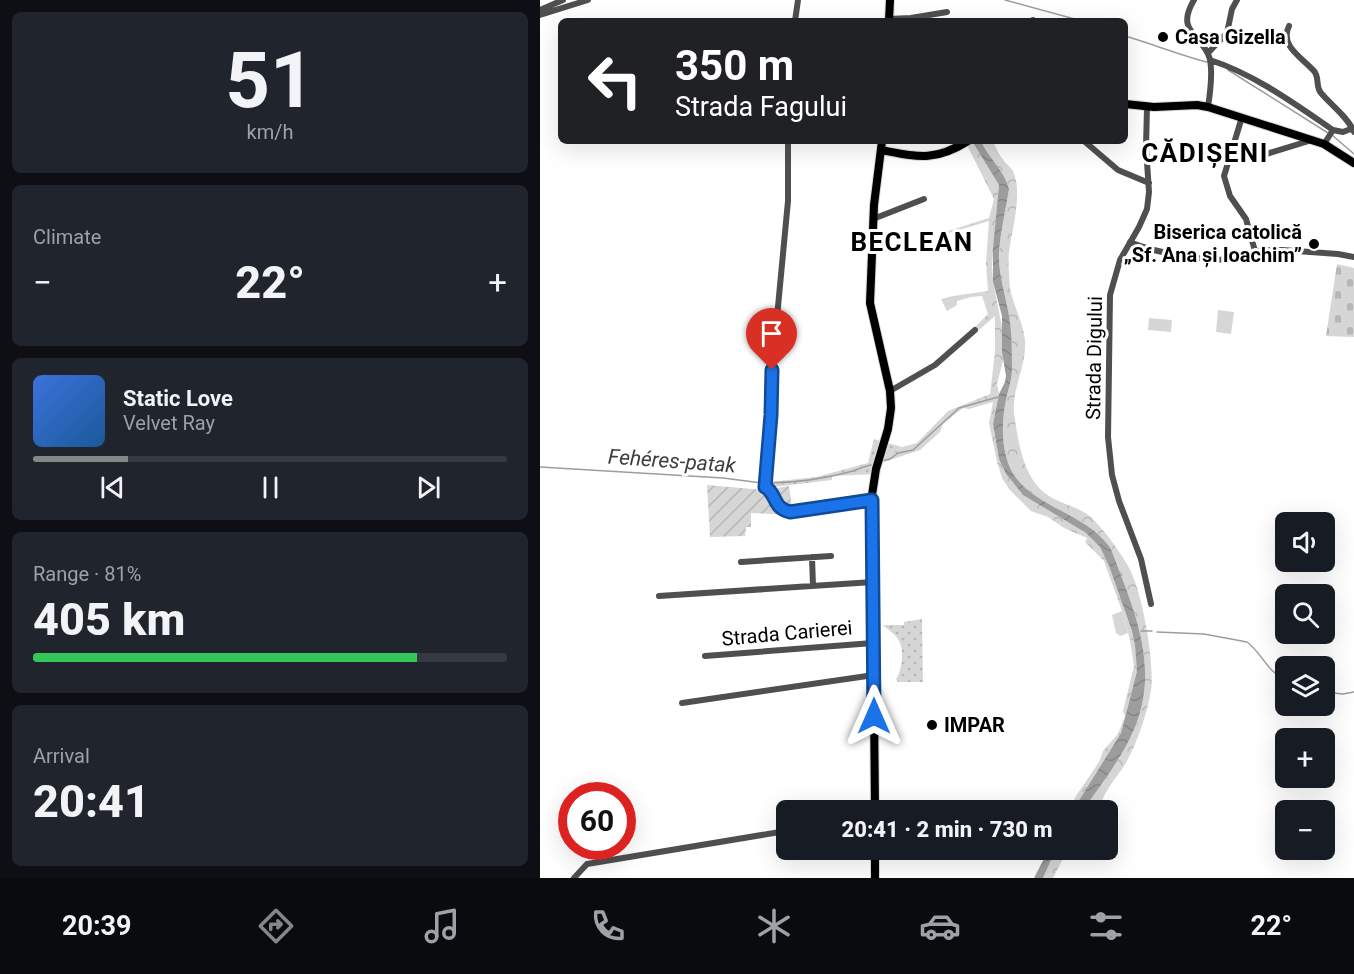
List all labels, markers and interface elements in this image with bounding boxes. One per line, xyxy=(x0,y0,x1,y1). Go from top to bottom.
place label: Casa Gizella xyxy=(1175,25,1286,49)
marker: Casa Gizella xyxy=(1156,30,1170,44)
text: 51 xyxy=(225,35,315,126)
text: 350 m xyxy=(675,41,794,90)
icon: left xyxy=(576,42,654,120)
text: Strada Fagului xyxy=(675,91,847,123)
text: km/h xyxy=(247,120,293,144)
district label: CĂDIȘENI xyxy=(1141,138,1269,169)
place label: Biserica catolică „Sf. Ana și Ioachim” xyxy=(1124,220,1302,268)
text: Climate xyxy=(33,225,101,249)
district label: BECLEAN xyxy=(850,227,974,257)
marker: Biserica catolică „Sf. Ana și Ioachim” xyxy=(1307,237,1321,251)
text: 22° xyxy=(235,256,305,309)
text: − xyxy=(33,263,52,302)
text: + xyxy=(488,263,507,302)
street label: Strada Digului xyxy=(1081,296,1107,420)
pin xyxy=(746,308,797,370)
icon: arrive xyxy=(755,317,788,350)
text: Static Love xyxy=(123,386,233,411)
text: Velvet Ray xyxy=(123,411,215,435)
water label: Fehéres-patak xyxy=(607,445,737,477)
icon: previous xyxy=(96,471,129,504)
icon: pause xyxy=(254,471,287,504)
icon: next xyxy=(412,471,445,504)
map controls xyxy=(1275,512,1335,860)
button: sound xyxy=(1275,512,1335,572)
text: Range · 81% xyxy=(33,562,141,586)
button: search xyxy=(1275,584,1335,644)
text: 405 km xyxy=(33,593,185,646)
street label: Strada Carierei xyxy=(721,615,853,651)
button: layers xyxy=(1275,656,1335,716)
position arrow xyxy=(842,684,906,748)
place label: IMPAR xyxy=(944,713,1005,737)
marker: IMPAR xyxy=(925,718,939,732)
button: + xyxy=(1275,728,1335,788)
text: Arrival xyxy=(33,744,90,768)
text: 20:41 xyxy=(33,775,150,828)
speed limit sign: 60 xyxy=(558,782,636,860)
button: − xyxy=(1275,800,1335,860)
text: 20:41 · 2 min · 730 m xyxy=(842,817,1052,842)
icon: directions xyxy=(255,905,297,947)
icon: music xyxy=(421,905,463,947)
icon: phone xyxy=(587,905,629,947)
icon: climate xyxy=(753,905,795,947)
icon: car xyxy=(919,905,961,947)
icon: filters xyxy=(1085,905,1127,947)
text: 20:39 xyxy=(62,910,132,942)
text: 22° xyxy=(1251,910,1292,942)

